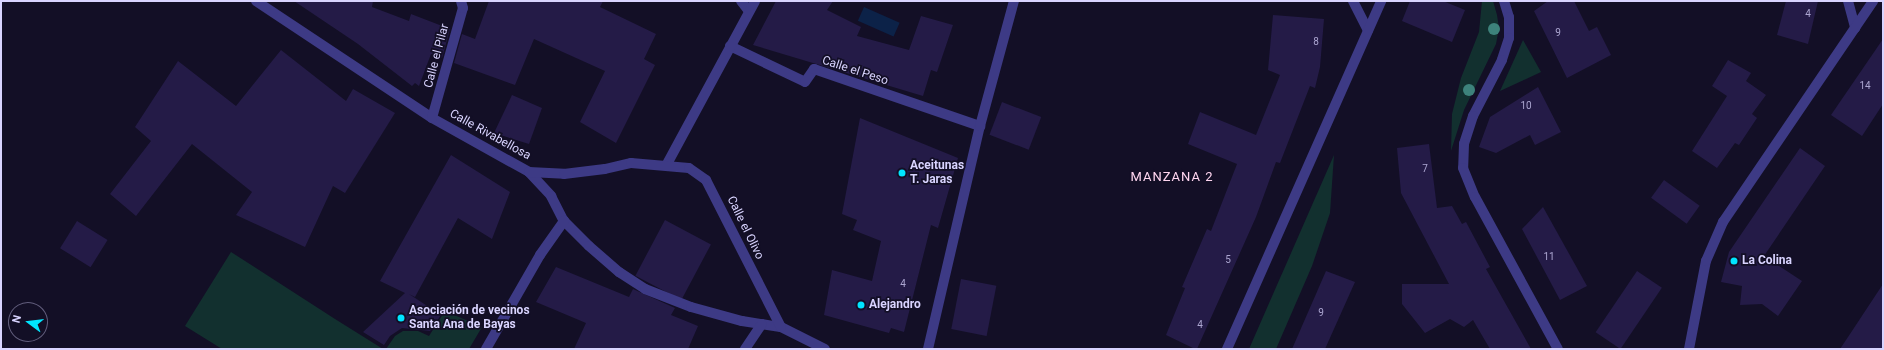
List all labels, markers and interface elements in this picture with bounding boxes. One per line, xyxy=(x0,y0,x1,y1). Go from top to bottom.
house number: 4 xyxy=(1805,8,1811,20)
street label: Calle el Pilar xyxy=(422,22,452,90)
house number: 9 xyxy=(1555,27,1561,39)
house number: 8 xyxy=(1313,36,1319,48)
street label: Calle el Peso xyxy=(820,54,890,88)
house number: 14 xyxy=(1859,80,1871,92)
house number: 10 xyxy=(1520,100,1532,112)
street label: Calle Rivabellosa xyxy=(447,107,533,163)
place label: Aceitunas T. Jaras xyxy=(910,159,964,187)
house number: 7 xyxy=(1422,163,1428,175)
marker: Aceitunas T. Jaras xyxy=(897,168,907,178)
district label: MANZANA 2 xyxy=(1131,169,1213,185)
street label: Calle el Olivo xyxy=(724,194,766,262)
house number: 11 xyxy=(1543,251,1555,263)
house number: 5 xyxy=(1225,254,1231,266)
place label: La Colina xyxy=(1742,254,1792,268)
marker: La Colina xyxy=(1729,256,1739,266)
house number: 4 xyxy=(900,278,906,290)
place label: Alejandro xyxy=(869,298,921,312)
marker: Alejandro xyxy=(856,300,866,310)
north arrow xyxy=(8,302,48,342)
place label: Asociación de vecinos Santa Ana de Bayas xyxy=(409,304,530,332)
house number: 9 xyxy=(1318,307,1324,319)
marker: Asociación de vecinos Santa Ana de Bayas xyxy=(396,313,406,323)
text: N xyxy=(10,314,24,324)
house number: 4 xyxy=(1197,319,1203,331)

